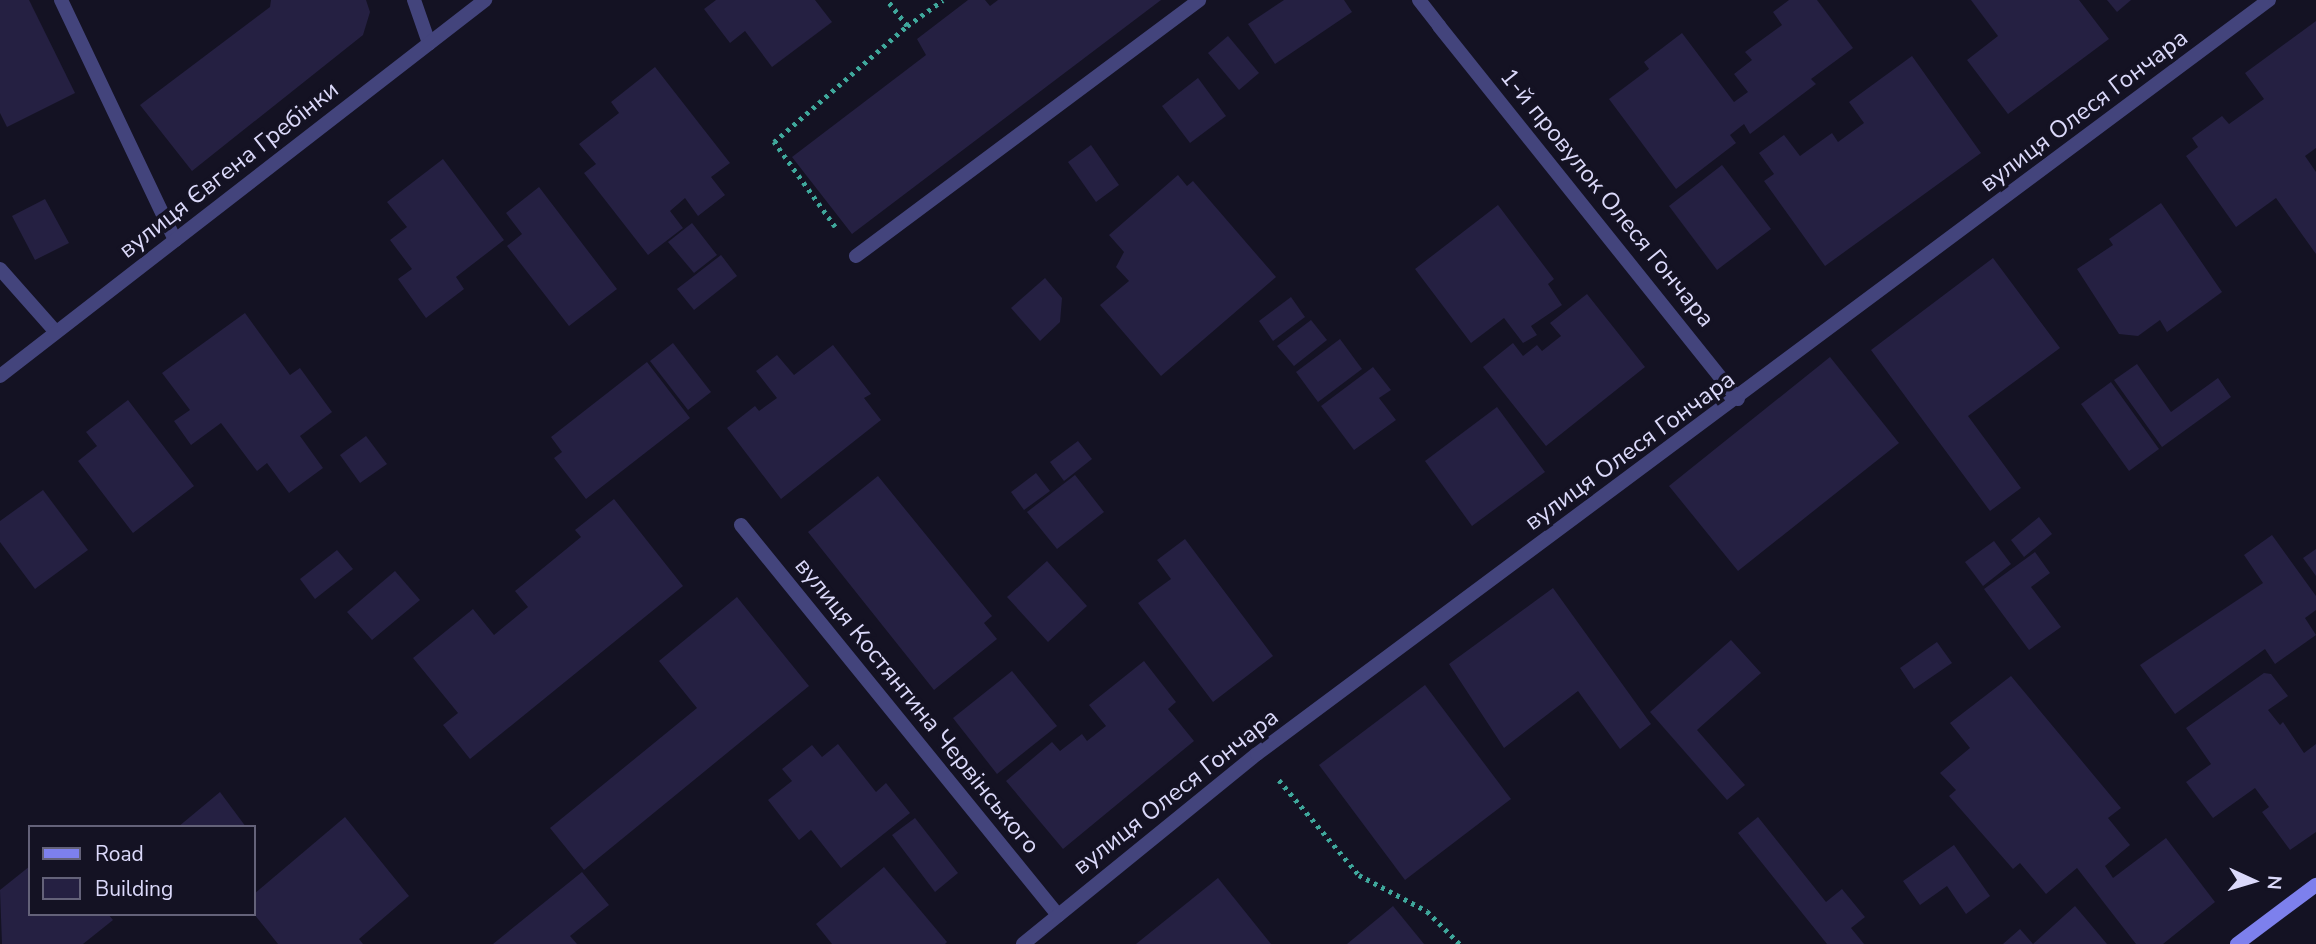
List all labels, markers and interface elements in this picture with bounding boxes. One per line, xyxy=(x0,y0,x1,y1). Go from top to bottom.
street label: вулиця Олеся Гончара xyxy=(1974,23,2194,199)
street label: 1-й провулок Олеся Гончара xyxy=(1494,63,1720,333)
street label: вулиця Євгена Гребінки xyxy=(114,75,344,265)
street label: вулиця Олеся Гончара xyxy=(1519,365,1741,537)
street label: вулиця Костянтина Червінського xyxy=(788,552,1046,860)
street label: вулиця Олеся Гончара xyxy=(1068,703,1284,881)
legend xyxy=(28,825,256,916)
text: Road xyxy=(95,840,144,868)
north arrow xyxy=(2218,846,2288,916)
text: N xyxy=(2260,874,2287,890)
text: Building xyxy=(95,875,173,903)

